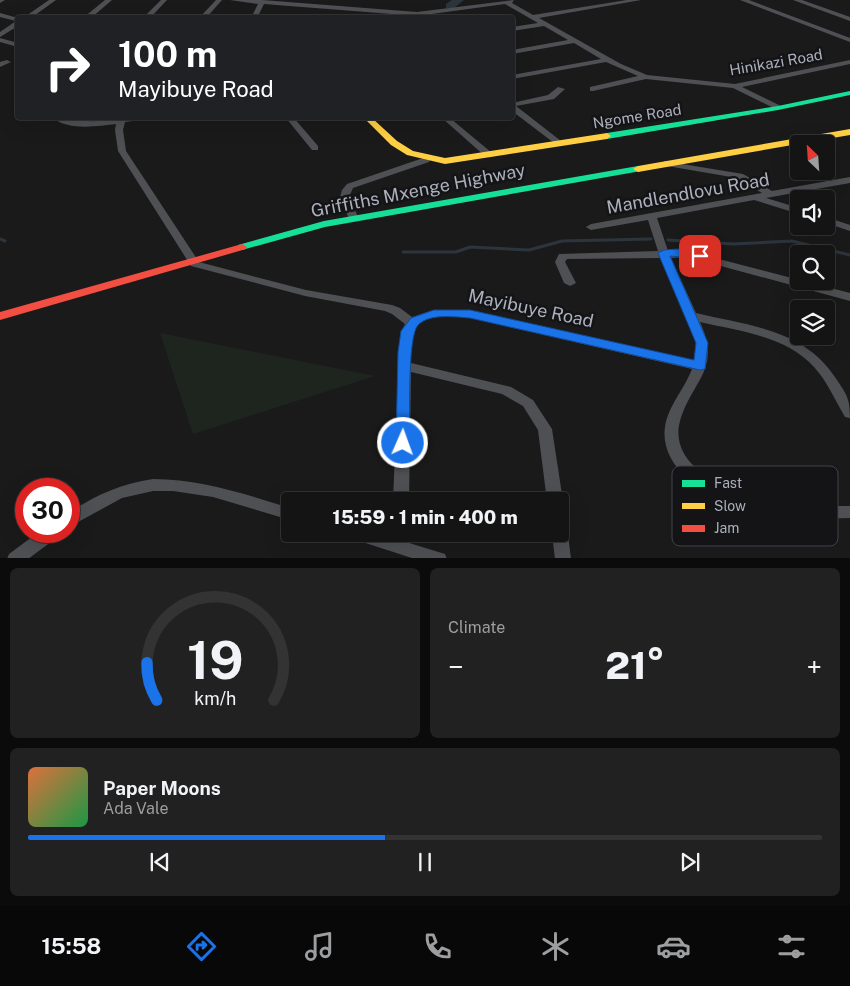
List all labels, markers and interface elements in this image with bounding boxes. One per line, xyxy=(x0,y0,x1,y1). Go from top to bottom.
text: 100 m xyxy=(118,34,217,75)
icon: right xyxy=(35,35,100,100)
street label: Hinikazi Road xyxy=(728,45,824,79)
text: Mayibuye Road xyxy=(118,76,274,102)
street label: Ngome Road xyxy=(592,101,682,131)
north arrow xyxy=(790,135,835,180)
map controls xyxy=(790,135,835,345)
street label: Griffiths Mxenge Highway xyxy=(309,159,527,221)
street label: Mandlendlovu Road xyxy=(605,168,771,218)
button: sound xyxy=(790,190,835,235)
pin xyxy=(679,235,721,277)
icon: arrive xyxy=(686,242,714,270)
button: search xyxy=(790,245,835,290)
street label: Mayibuye Road xyxy=(466,284,596,332)
button: layers xyxy=(790,300,835,345)
position arrow xyxy=(376,416,428,468)
legend xyxy=(672,466,838,546)
text: Fast xyxy=(714,475,742,491)
speed limit sign: 30 xyxy=(15,478,80,543)
text: Slow xyxy=(714,498,746,514)
text: 15:59 · 1 min · 400 m xyxy=(332,506,518,528)
text: Jam xyxy=(714,520,739,536)
text: Climate xyxy=(448,618,505,637)
text: 19 xyxy=(187,630,243,691)
text: 21° xyxy=(605,643,665,688)
text: − xyxy=(448,650,464,683)
text: + xyxy=(806,650,822,683)
text: km/h xyxy=(194,688,236,709)
text: Paper Moons xyxy=(103,777,221,799)
text: Ada Vale xyxy=(103,799,168,818)
icon: previous xyxy=(146,848,174,876)
icon: pause xyxy=(411,848,439,876)
icon: next xyxy=(676,848,704,876)
icon: directions xyxy=(184,929,219,964)
icon: music xyxy=(302,929,337,964)
icon: phone xyxy=(420,929,455,964)
icon: climate xyxy=(538,929,573,964)
icon: car xyxy=(656,929,691,964)
icon: filters xyxy=(774,929,809,964)
text: 15:58 xyxy=(41,933,101,959)

